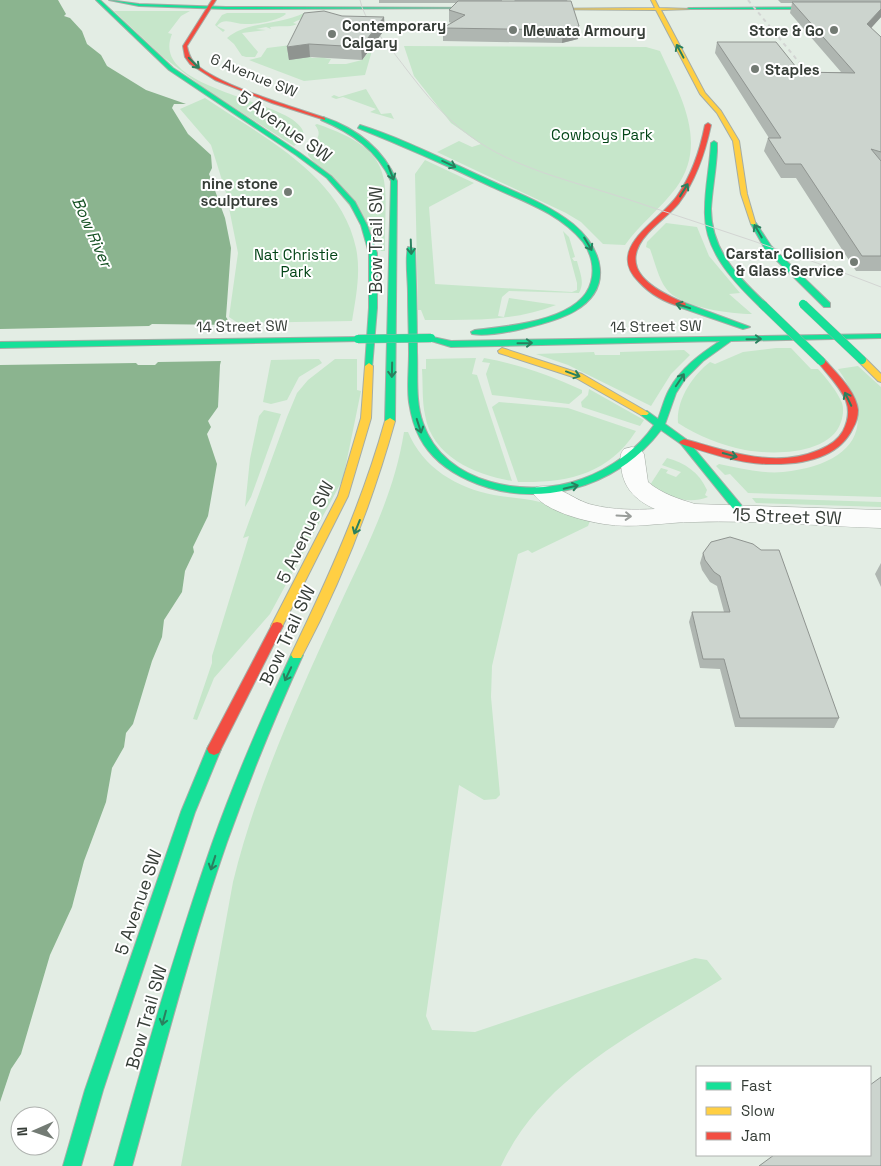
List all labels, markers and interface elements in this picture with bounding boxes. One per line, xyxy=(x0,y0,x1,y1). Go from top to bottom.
place label: Contemporary Calgary xyxy=(342,16,446,52)
place label: Mewata Armoury xyxy=(523,21,646,40)
place label: Store & Go xyxy=(749,21,824,40)
marker: Mewata Armoury xyxy=(507,24,519,36)
marker: Store & Go xyxy=(828,24,840,36)
marker: Contemporary Calgary xyxy=(326,28,338,40)
one-way arrow xyxy=(675,45,685,59)
street label: 6 Avenue SW xyxy=(208,49,300,101)
one-way arrow xyxy=(188,57,200,69)
place label: Staples xyxy=(765,60,820,79)
marker: Staples xyxy=(749,63,761,75)
street label: 5 Avenue SW xyxy=(233,85,337,167)
park label: Cowboys Park xyxy=(551,125,653,144)
one-way arrow xyxy=(441,160,456,170)
one-way arrow xyxy=(387,165,396,180)
place label: nine stone sculptures xyxy=(201,174,278,210)
one-way arrow xyxy=(679,183,689,197)
marker: nine stone sculptures xyxy=(282,186,294,198)
street label: Bow Trail SW xyxy=(364,186,387,294)
water label: Bow River xyxy=(67,193,118,272)
one-way arrow xyxy=(753,225,763,239)
one-way arrow xyxy=(584,237,594,251)
one-way arrow xyxy=(406,238,416,254)
place label: Carstar Collision & Glass Service xyxy=(726,244,844,280)
park label: Nat Christie Park xyxy=(254,245,338,281)
marker: Carstar Collision & Glass Service xyxy=(848,256,860,268)
one-way arrow xyxy=(675,301,691,310)
street label: 14 Street SW xyxy=(196,316,288,336)
street label: 14 Street SW xyxy=(610,316,702,336)
one-way arrow xyxy=(746,334,762,344)
one-way arrow xyxy=(517,338,533,348)
one-way arrow xyxy=(387,361,397,377)
one-way arrow xyxy=(565,370,580,379)
one-way arrow xyxy=(675,373,686,387)
one-way arrow xyxy=(843,392,852,407)
one-way arrow xyxy=(414,418,424,434)
one-way arrow xyxy=(722,451,738,460)
street label: 5 Avenue SW xyxy=(271,477,339,587)
one-way arrow xyxy=(563,482,579,491)
street label: 15 Street SW xyxy=(732,503,842,529)
one-way arrow xyxy=(615,512,631,521)
one-way arrow xyxy=(352,519,362,534)
street label: Bow Trail SW xyxy=(254,581,320,689)
one-way arrow xyxy=(283,666,293,681)
street label: 5 Avenue SW xyxy=(109,846,167,958)
one-way arrow xyxy=(207,855,217,871)
street label: Bow Trail SW xyxy=(120,962,172,1072)
one-way arrow xyxy=(158,1010,168,1026)
legend xyxy=(696,1066,871,1156)
text: Fast xyxy=(741,1076,772,1095)
text: Slow xyxy=(741,1101,775,1120)
north arrow xyxy=(10,1106,60,1156)
text: N xyxy=(13,1126,31,1136)
text: Jam xyxy=(741,1126,771,1145)

